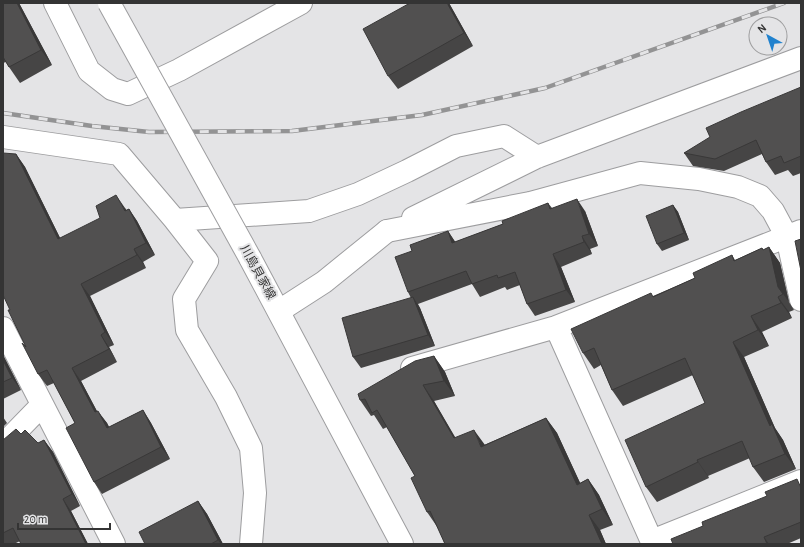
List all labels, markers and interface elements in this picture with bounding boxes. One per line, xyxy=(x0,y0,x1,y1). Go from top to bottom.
north arrow xyxy=(748,16,788,56)
text: N xyxy=(755,22,768,35)
street label: 川島貝家線 xyxy=(238,242,279,301)
scale bar xyxy=(18,505,110,531)
text: 20 m xyxy=(24,513,47,525)

